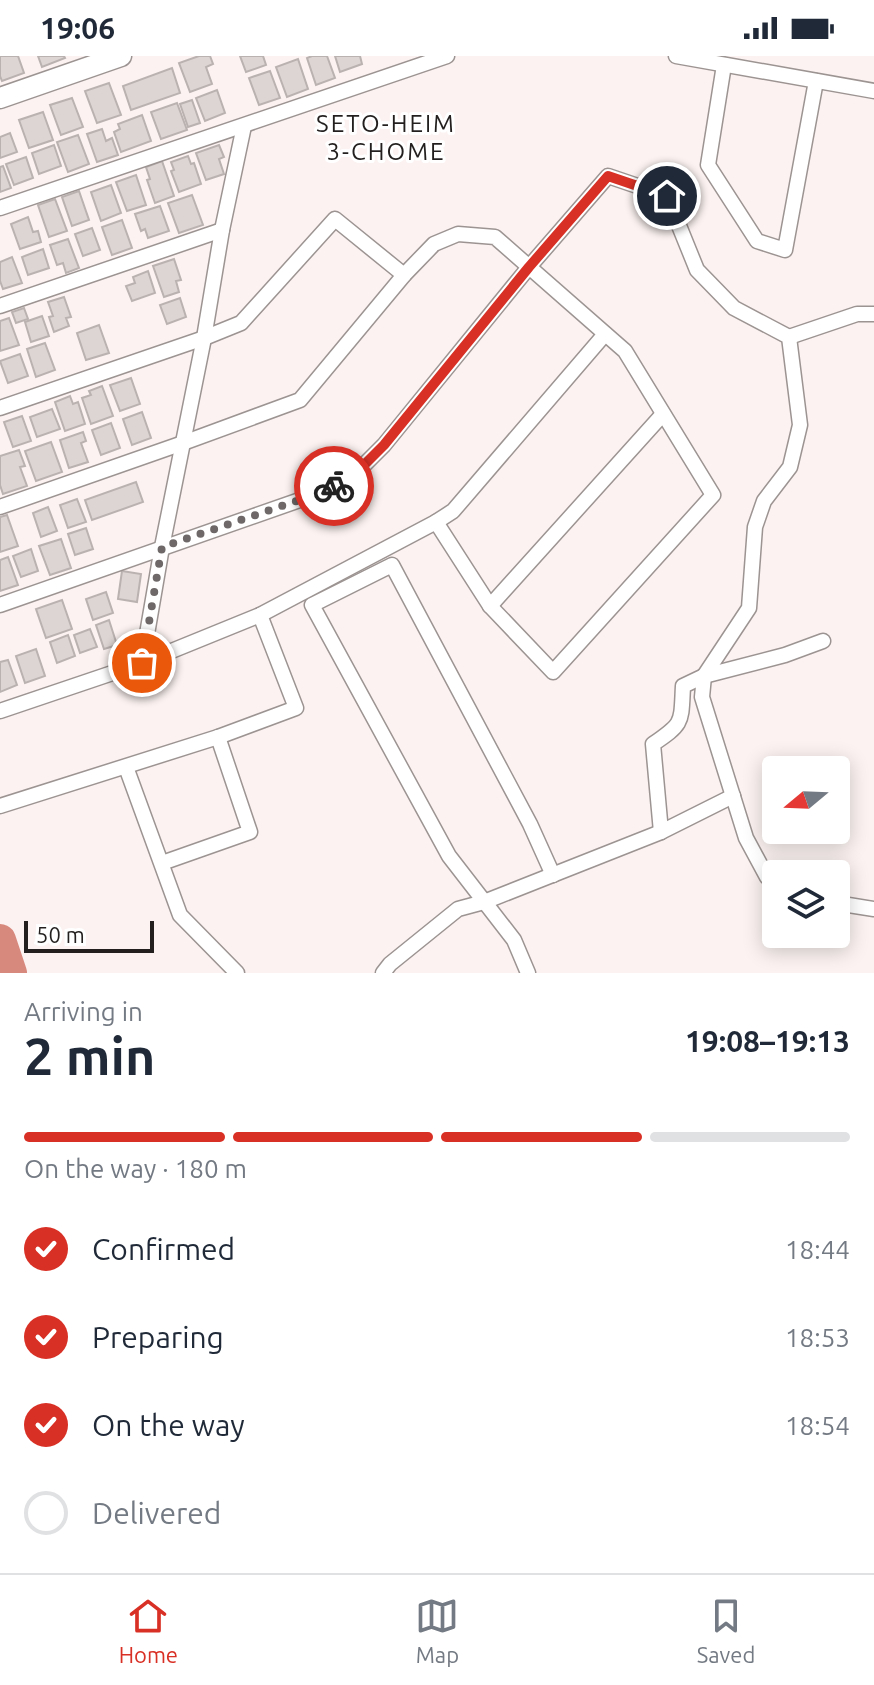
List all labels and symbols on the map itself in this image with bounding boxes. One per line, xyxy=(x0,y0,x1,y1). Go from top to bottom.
district label: SETO-HEIM 3-CHOME xyxy=(316,110,456,165)
pin xyxy=(633,162,701,230)
courier xyxy=(294,446,374,526)
pin xyxy=(108,629,176,697)
north arrow xyxy=(762,756,850,844)
scale bar xyxy=(24,917,154,953)

